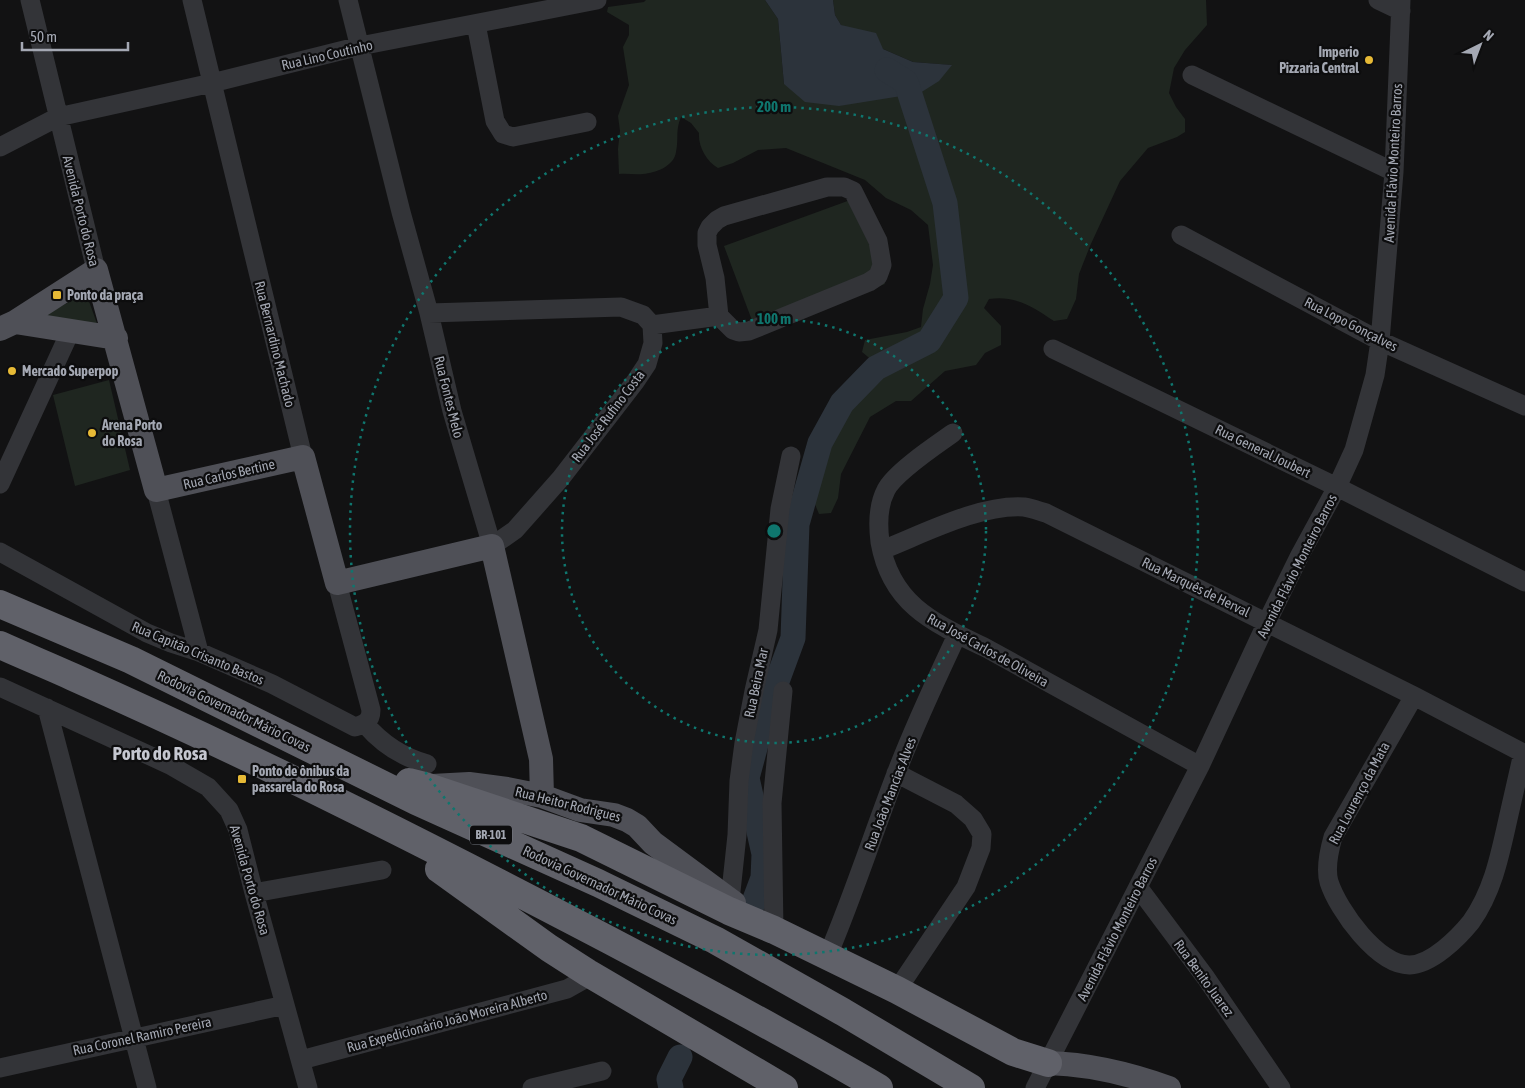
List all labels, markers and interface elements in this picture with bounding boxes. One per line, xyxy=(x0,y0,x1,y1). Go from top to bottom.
scale bar xyxy=(22,20,129,52)
north arrow xyxy=(1455,20,1505,70)
text: N xyxy=(1480,27,1497,44)
text: 50 m xyxy=(30,28,57,45)
street label: Rua Lino Coutinho xyxy=(280,37,374,73)
place label: Imperio Pizzaria Central xyxy=(1279,44,1359,76)
marker: Imperio Pizzaria Central xyxy=(1363,54,1375,66)
street label: Avenida Flávio Monteiro Barros xyxy=(1381,83,1405,243)
text: 200 m xyxy=(757,98,791,115)
street label: Avenida Porto do Rosa xyxy=(59,154,103,268)
street label: Rua Bernardino Machado xyxy=(252,279,298,409)
place label: Ponto da praça xyxy=(67,287,144,303)
marker: Ponto da praça xyxy=(51,289,63,301)
street label: Rua Lopo Gonçalves xyxy=(1302,294,1400,354)
text: 100 m xyxy=(757,310,791,327)
street label: Rua Fontes Melo xyxy=(431,354,467,440)
place label: Mercado Superpop xyxy=(22,363,119,379)
marker: Mercado Superpop xyxy=(6,365,18,377)
street label: Rua José Rufino Costa xyxy=(568,367,648,465)
place label: Arena Porto do Rosa xyxy=(101,417,163,449)
street label: Rua General Joubert xyxy=(1213,421,1313,481)
marker: Arena Porto do Rosa xyxy=(86,427,98,439)
street label: Rua Carlos Bertine xyxy=(182,456,276,492)
street label: Avenida Flávio Monteiro Barros xyxy=(1254,491,1340,640)
centre of rings xyxy=(765,522,783,540)
street label: Rua Marquês de Herval xyxy=(1139,554,1253,620)
street label: Rua José Carlos de Oliveira xyxy=(925,610,1051,690)
street label: Rua Capitão Crisanto Bastos xyxy=(130,618,266,688)
street label: Rua Beira Mar xyxy=(741,646,771,719)
street label: Rodovia Governador Mário Covas xyxy=(155,667,313,755)
street label: Rua João Mancias Alves xyxy=(861,735,919,853)
street label: Rua Lourenço da Mata xyxy=(1325,739,1393,847)
district label: Porto do Rosa xyxy=(113,742,208,764)
place label: Ponto de ônibus da passarela do Rosa xyxy=(252,763,350,795)
marker: Ponto de ônibus da passarela do Rosa xyxy=(236,773,248,785)
street label: Rua Heitor Rodrigues xyxy=(514,783,622,825)
street label: Avenida Porto do Rosa xyxy=(227,823,273,937)
road number: BR-101 xyxy=(470,826,512,844)
street label: Rodovia Governador Mário Covas xyxy=(520,842,680,928)
street label: Avenida Flávio Monteiro Barros xyxy=(1074,854,1160,1003)
street label: Rua Benito Juarez xyxy=(1171,937,1237,1019)
street label: Rua Expedicionário João Moreira Alberto xyxy=(345,987,549,1055)
street label: Rua Coronel Ramiro Pereira xyxy=(71,1014,213,1058)

